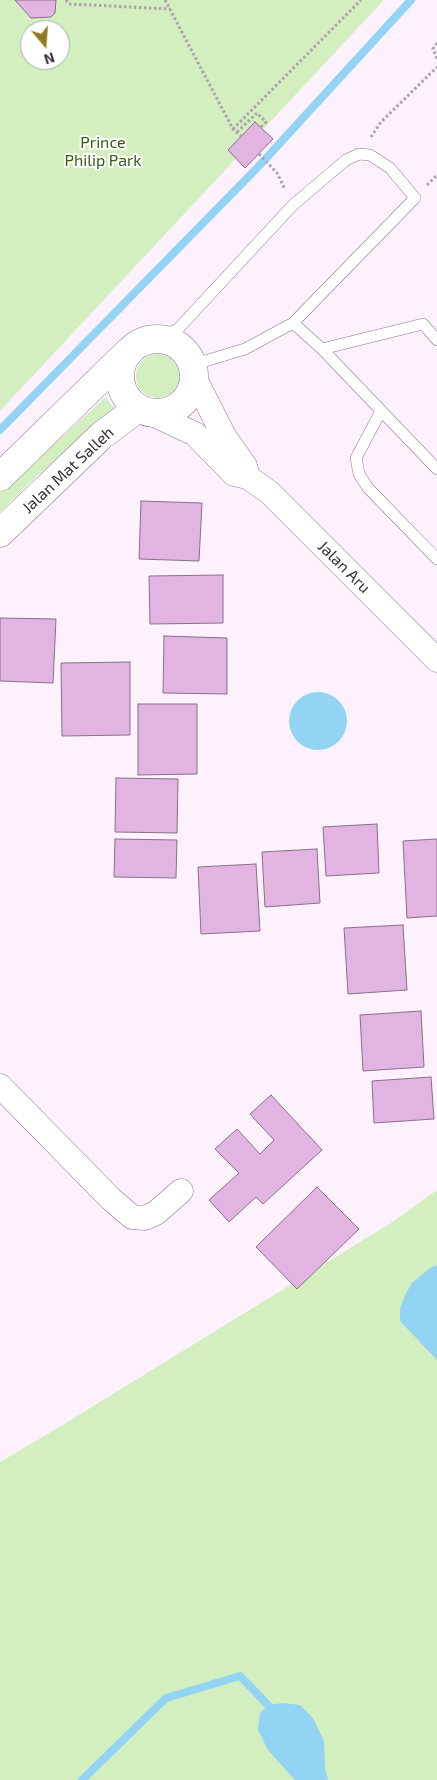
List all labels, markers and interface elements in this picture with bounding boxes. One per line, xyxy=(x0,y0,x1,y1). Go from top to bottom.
north arrow xyxy=(20,20,70,70)
text: N xyxy=(42,49,57,68)
park label: Prince Philip Park xyxy=(65,133,141,171)
street label: Jalan Mat Salleh xyxy=(18,423,118,517)
street label: Jalan Aru xyxy=(314,537,374,597)

